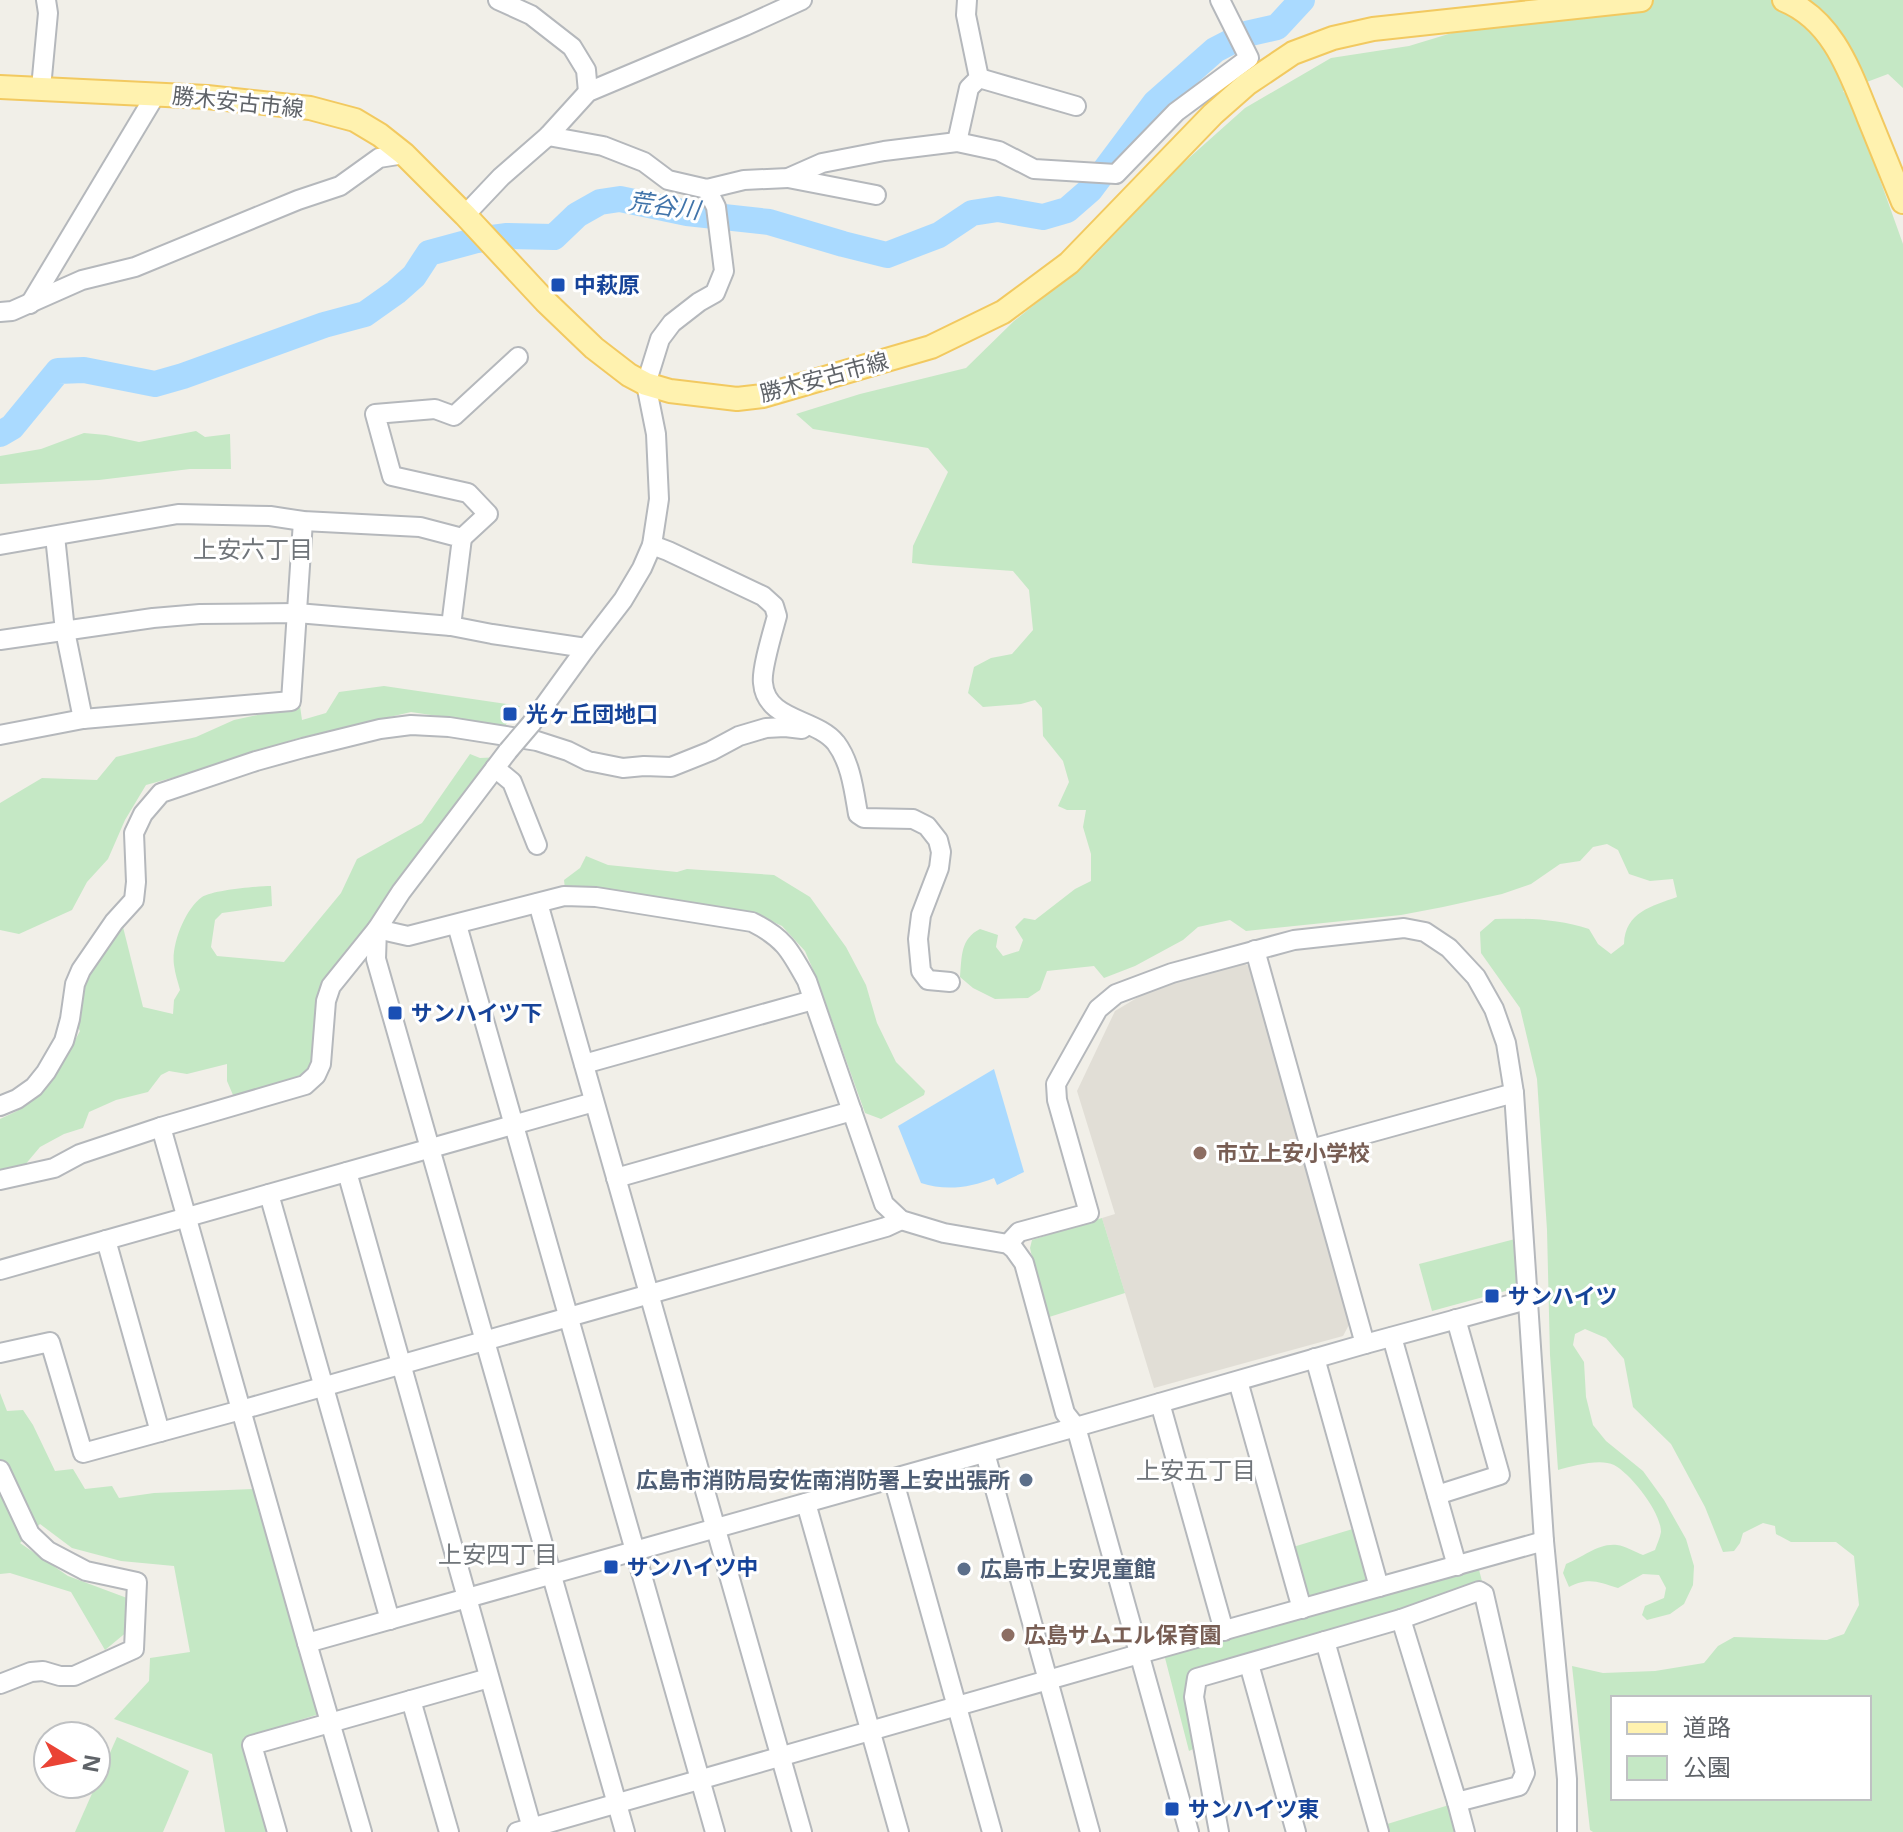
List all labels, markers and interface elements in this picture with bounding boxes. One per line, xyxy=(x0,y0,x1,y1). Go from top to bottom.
street label: 勝木安古市線 xyxy=(171,79,305,123)
water label: 荒谷川 xyxy=(626,183,705,226)
place label: 中萩原 xyxy=(574,269,640,299)
marker: 中萩原 xyxy=(549,276,567,294)
street label: 勝木安古市線 xyxy=(756,344,891,408)
district label: 上安六丁目 xyxy=(193,532,313,565)
place label: 光ヶ丘団地口 xyxy=(526,698,658,728)
marker: 光ヶ丘団地口 xyxy=(501,705,519,723)
place label: サンハイツ下 xyxy=(411,997,543,1027)
marker: サンハイツ下 xyxy=(386,1004,404,1022)
place label: 市立上安小学校 xyxy=(1216,1137,1370,1167)
marker: 市立上安小学校 xyxy=(1191,1144,1209,1162)
place label: サンハイツ xyxy=(1508,1280,1618,1310)
marker: サンハイツ xyxy=(1483,1287,1501,1305)
district label: 上安五丁目 xyxy=(1136,1453,1256,1486)
place label: 広島市消防局安佐南消防署上安出張所 xyxy=(636,1464,1010,1494)
marker: 広島市消防局安佐南消防署上安出張所 xyxy=(1017,1471,1035,1489)
district label: 上安四丁目 xyxy=(438,1537,558,1570)
place label: サンハイツ中 xyxy=(627,1551,759,1581)
place label: 広島市上安児童館 xyxy=(980,1553,1156,1583)
marker: サンハイツ中 xyxy=(602,1558,620,1576)
marker: 広島市上安児童館 xyxy=(955,1560,973,1578)
place label: 広島サムエル保育園 xyxy=(1024,1619,1222,1649)
marker: 広島サムエル保育園 xyxy=(999,1626,1017,1644)
legend xyxy=(1611,1696,1871,1800)
text: 道路 xyxy=(1683,1710,1731,1743)
north arrow xyxy=(32,1720,112,1800)
text: 公園 xyxy=(1683,1750,1731,1783)
text: N xyxy=(76,1752,109,1775)
place label: サンハイツ東 xyxy=(1188,1793,1320,1823)
marker: サンハイツ東 xyxy=(1163,1800,1181,1818)

